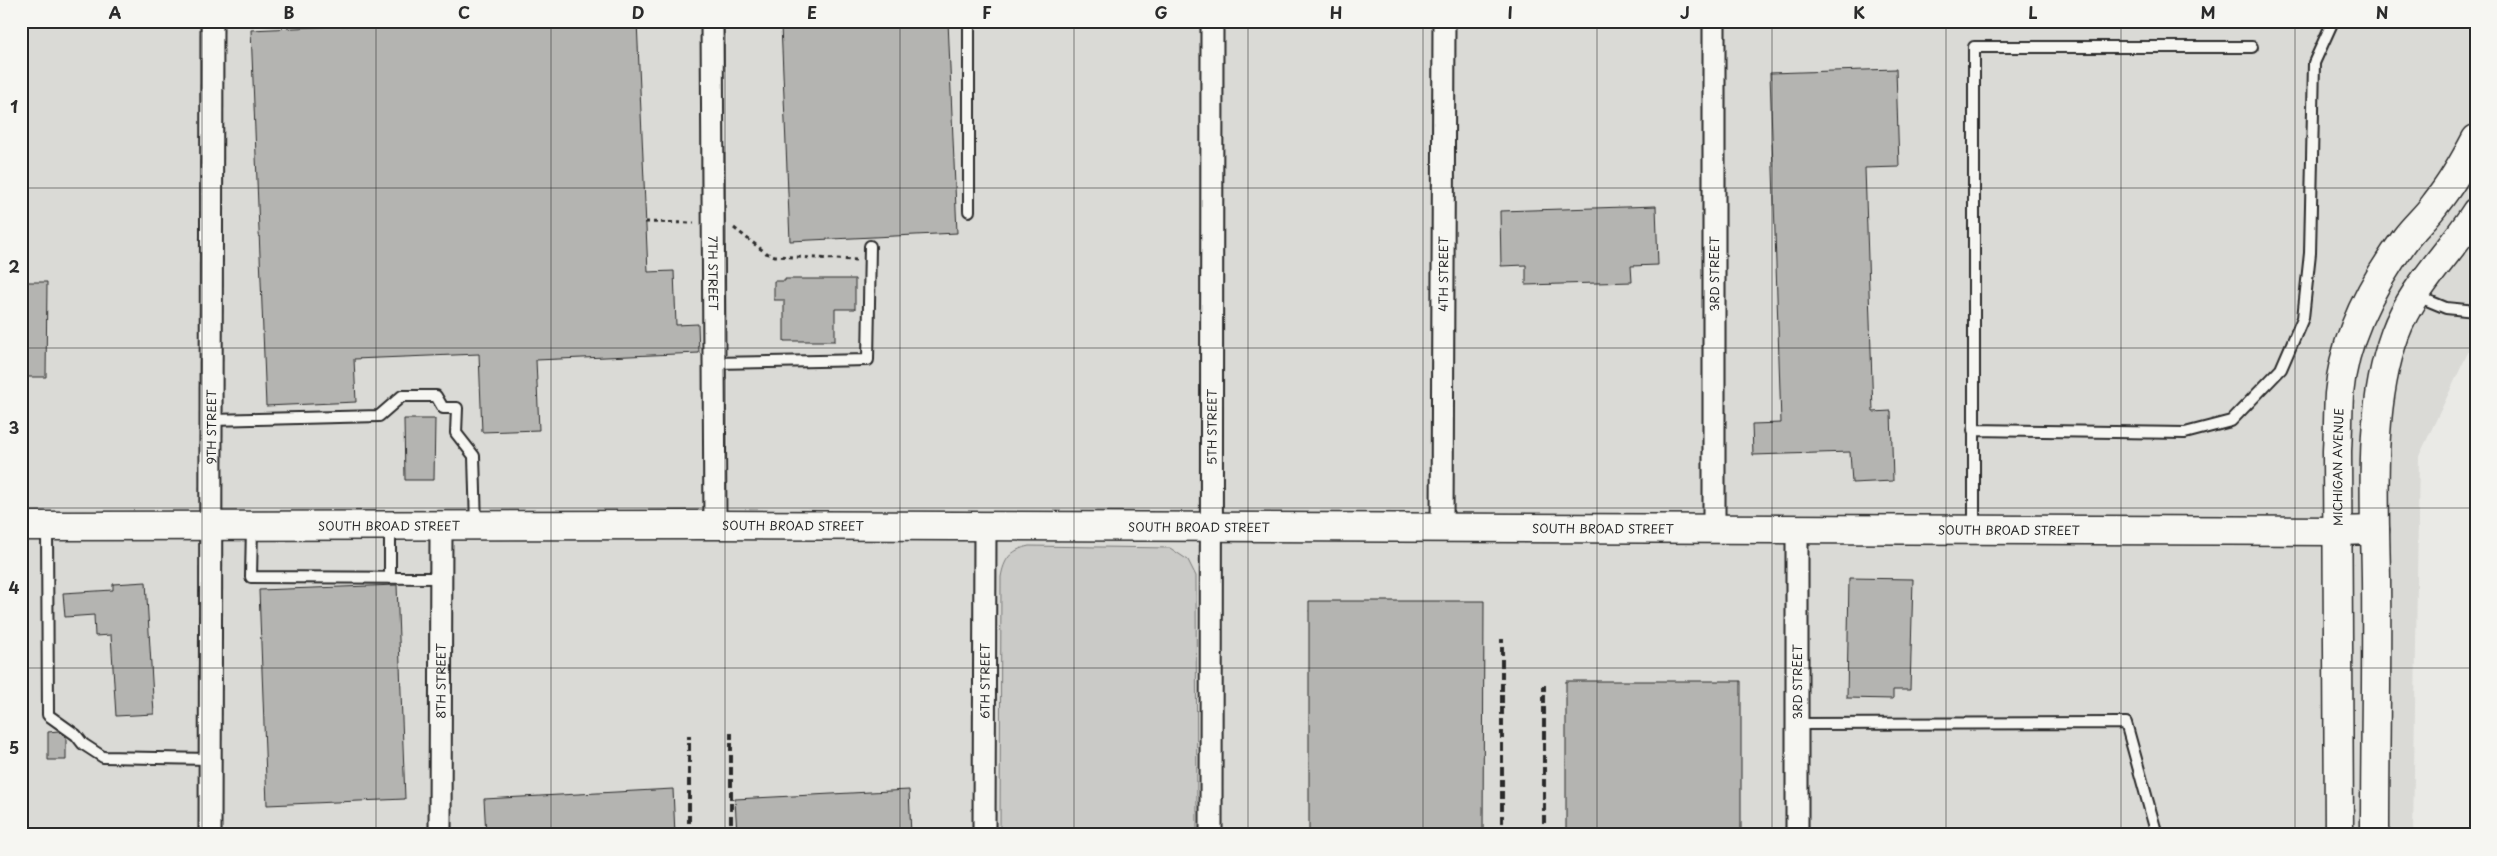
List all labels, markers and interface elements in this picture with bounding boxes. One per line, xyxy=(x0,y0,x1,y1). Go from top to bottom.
text: A xyxy=(109,0,122,24)
text: B xyxy=(284,0,295,24)
text: C xyxy=(458,0,470,24)
text: D xyxy=(632,0,644,24)
text: E xyxy=(807,0,817,24)
text: F xyxy=(982,0,992,24)
text: G xyxy=(1154,0,1168,24)
text: H xyxy=(1330,0,1342,24)
text: I xyxy=(1507,0,1513,24)
text: J xyxy=(1680,0,1690,24)
text: K xyxy=(1853,0,1865,24)
text: L xyxy=(2028,0,2038,24)
text: M xyxy=(2200,0,2216,24)
text: N xyxy=(2376,0,2388,24)
text: 1 xyxy=(10,94,18,118)
street label: 7TH STREET xyxy=(704,236,723,311)
street label: 4TH STREET xyxy=(1434,236,1452,312)
street label: 3RD STREET xyxy=(1705,236,1723,312)
text: 2 xyxy=(8,254,20,278)
street label: 5TH STREET xyxy=(1202,388,1221,465)
street label: 9TH STREET xyxy=(202,389,220,465)
street label: MICHIGAN AVENUE xyxy=(2328,408,2347,526)
text: 3 xyxy=(9,415,19,439)
street label: SOUTH BROAD STREET xyxy=(318,516,461,535)
street label: SOUTH BROAD STREET xyxy=(722,516,865,535)
street label: SOUTH BROAD STREET xyxy=(1128,518,1271,536)
street label: SOUTH BROAD STREET xyxy=(1532,519,1675,538)
street label: SOUTH BROAD STREET xyxy=(1938,521,2081,539)
text: 4 xyxy=(9,575,20,599)
street label: 8TH STREET xyxy=(431,642,450,719)
street label: 6TH STREET xyxy=(975,642,994,719)
street label: 3RD STREET xyxy=(1788,644,1806,720)
text: 5 xyxy=(9,735,19,759)

